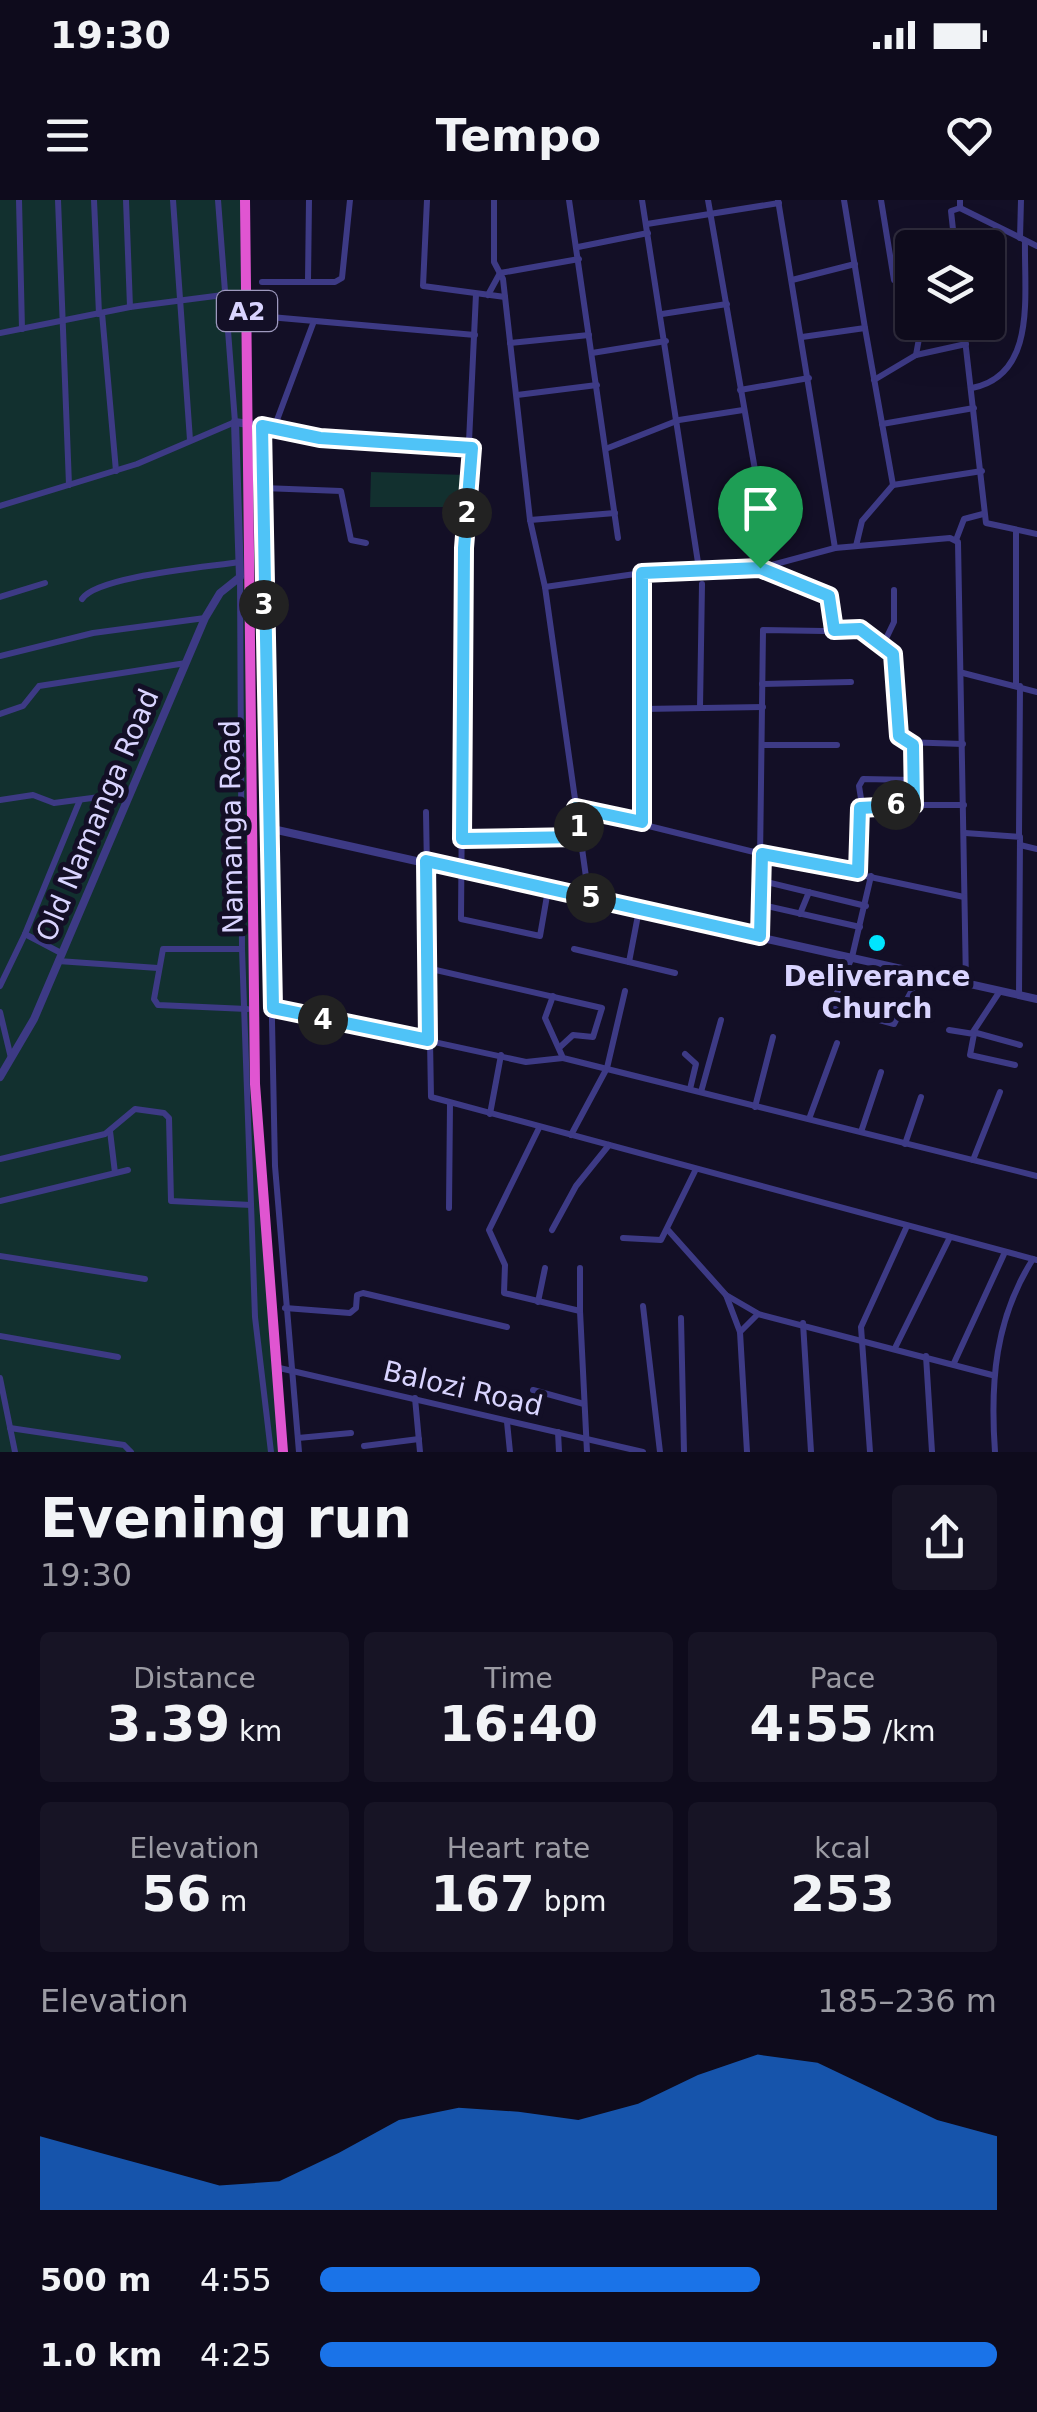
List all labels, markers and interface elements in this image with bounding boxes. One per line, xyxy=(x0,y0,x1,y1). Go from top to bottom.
text: 19:30 xyxy=(50,13,171,57)
icon: menu xyxy=(40,108,95,163)
icon: heart xyxy=(942,108,997,163)
text: Tempo xyxy=(436,109,601,162)
map controls xyxy=(895,230,1005,340)
button: layers xyxy=(895,230,1005,340)
road number: A2 xyxy=(217,291,277,331)
pin xyxy=(718,466,803,569)
icon: arrive xyxy=(733,481,788,536)
pin: 2 xyxy=(442,488,492,538)
text: 2 xyxy=(457,496,477,529)
pin: 3 xyxy=(239,580,289,630)
text: 3 xyxy=(254,588,274,621)
street label: Old Namanga Road xyxy=(29,684,166,946)
street label: Namanga Road xyxy=(213,720,250,934)
pin: 6 xyxy=(871,780,921,830)
text: 6 xyxy=(886,788,906,821)
pin: 1 xyxy=(554,802,604,852)
text: 1 xyxy=(569,810,589,843)
pin: 5 xyxy=(566,873,616,923)
text: 5 xyxy=(581,881,601,914)
marker: Deliverance Church xyxy=(866,932,888,954)
place label: Deliverance Church xyxy=(784,960,970,1025)
pin: 4 xyxy=(298,995,348,1045)
text: 4 xyxy=(313,1003,333,1036)
street label: Balozi Road xyxy=(380,1354,546,1423)
button: share xyxy=(892,1485,997,1590)
text: Evening run xyxy=(40,1486,412,1550)
text: 19:30 xyxy=(40,1556,132,1594)
text: Distance xyxy=(133,1662,256,1695)
text: Time xyxy=(484,1662,553,1695)
text: Pace xyxy=(810,1662,875,1695)
text: 3.39 xyxy=(107,1695,230,1753)
text: 16:40 xyxy=(439,1695,598,1753)
text: 4:55 xyxy=(749,1695,874,1753)
text: km xyxy=(230,1715,282,1748)
text: /km xyxy=(874,1715,936,1748)
text: Elevation xyxy=(129,1832,260,1865)
text: Heart rate xyxy=(447,1832,590,1865)
text: kcal xyxy=(814,1832,871,1865)
text: 56 xyxy=(142,1865,211,1923)
text: 167 xyxy=(430,1865,535,1923)
text: 253 xyxy=(790,1865,895,1923)
text: m xyxy=(211,1885,247,1918)
text: bpm xyxy=(535,1885,607,1918)
text: Elevation xyxy=(40,1982,189,2020)
text: 185–236 m xyxy=(818,1982,997,2020)
text: 500 m xyxy=(40,2261,151,2299)
text: 4:55 xyxy=(200,2261,272,2299)
text: 1.0 km xyxy=(40,2336,162,2374)
text: 4:25 xyxy=(200,2336,272,2374)

